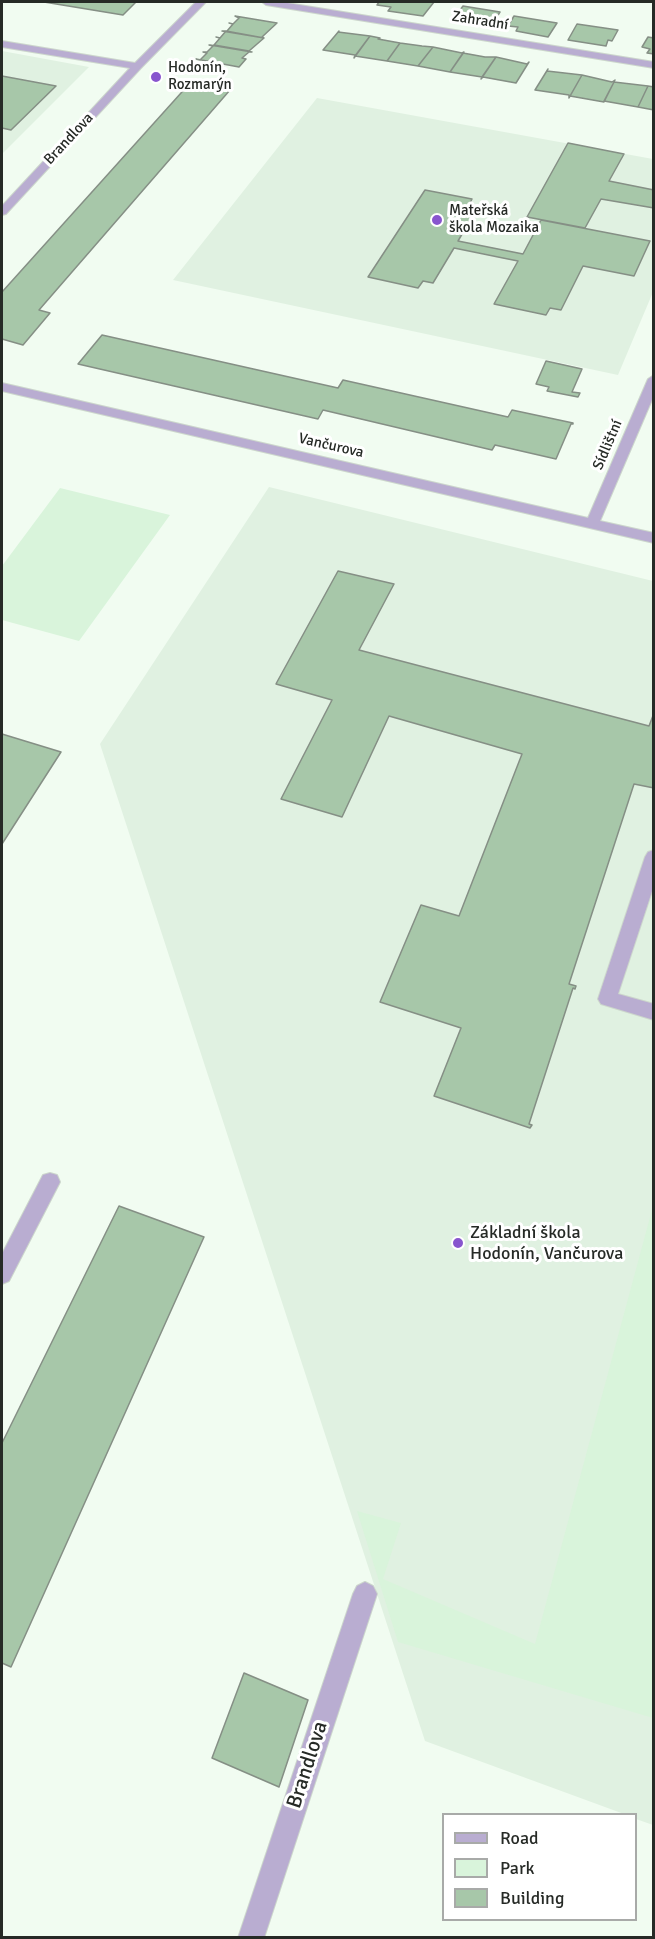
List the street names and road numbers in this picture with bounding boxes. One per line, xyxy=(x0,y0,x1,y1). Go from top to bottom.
street label: Zahradní xyxy=(450,8,510,34)
street label: Brandlova xyxy=(40,109,98,169)
street label: Sídlištní xyxy=(589,417,627,473)
street label: Vančurova xyxy=(297,430,365,462)
street label: Brandlova xyxy=(282,1718,334,1812)

